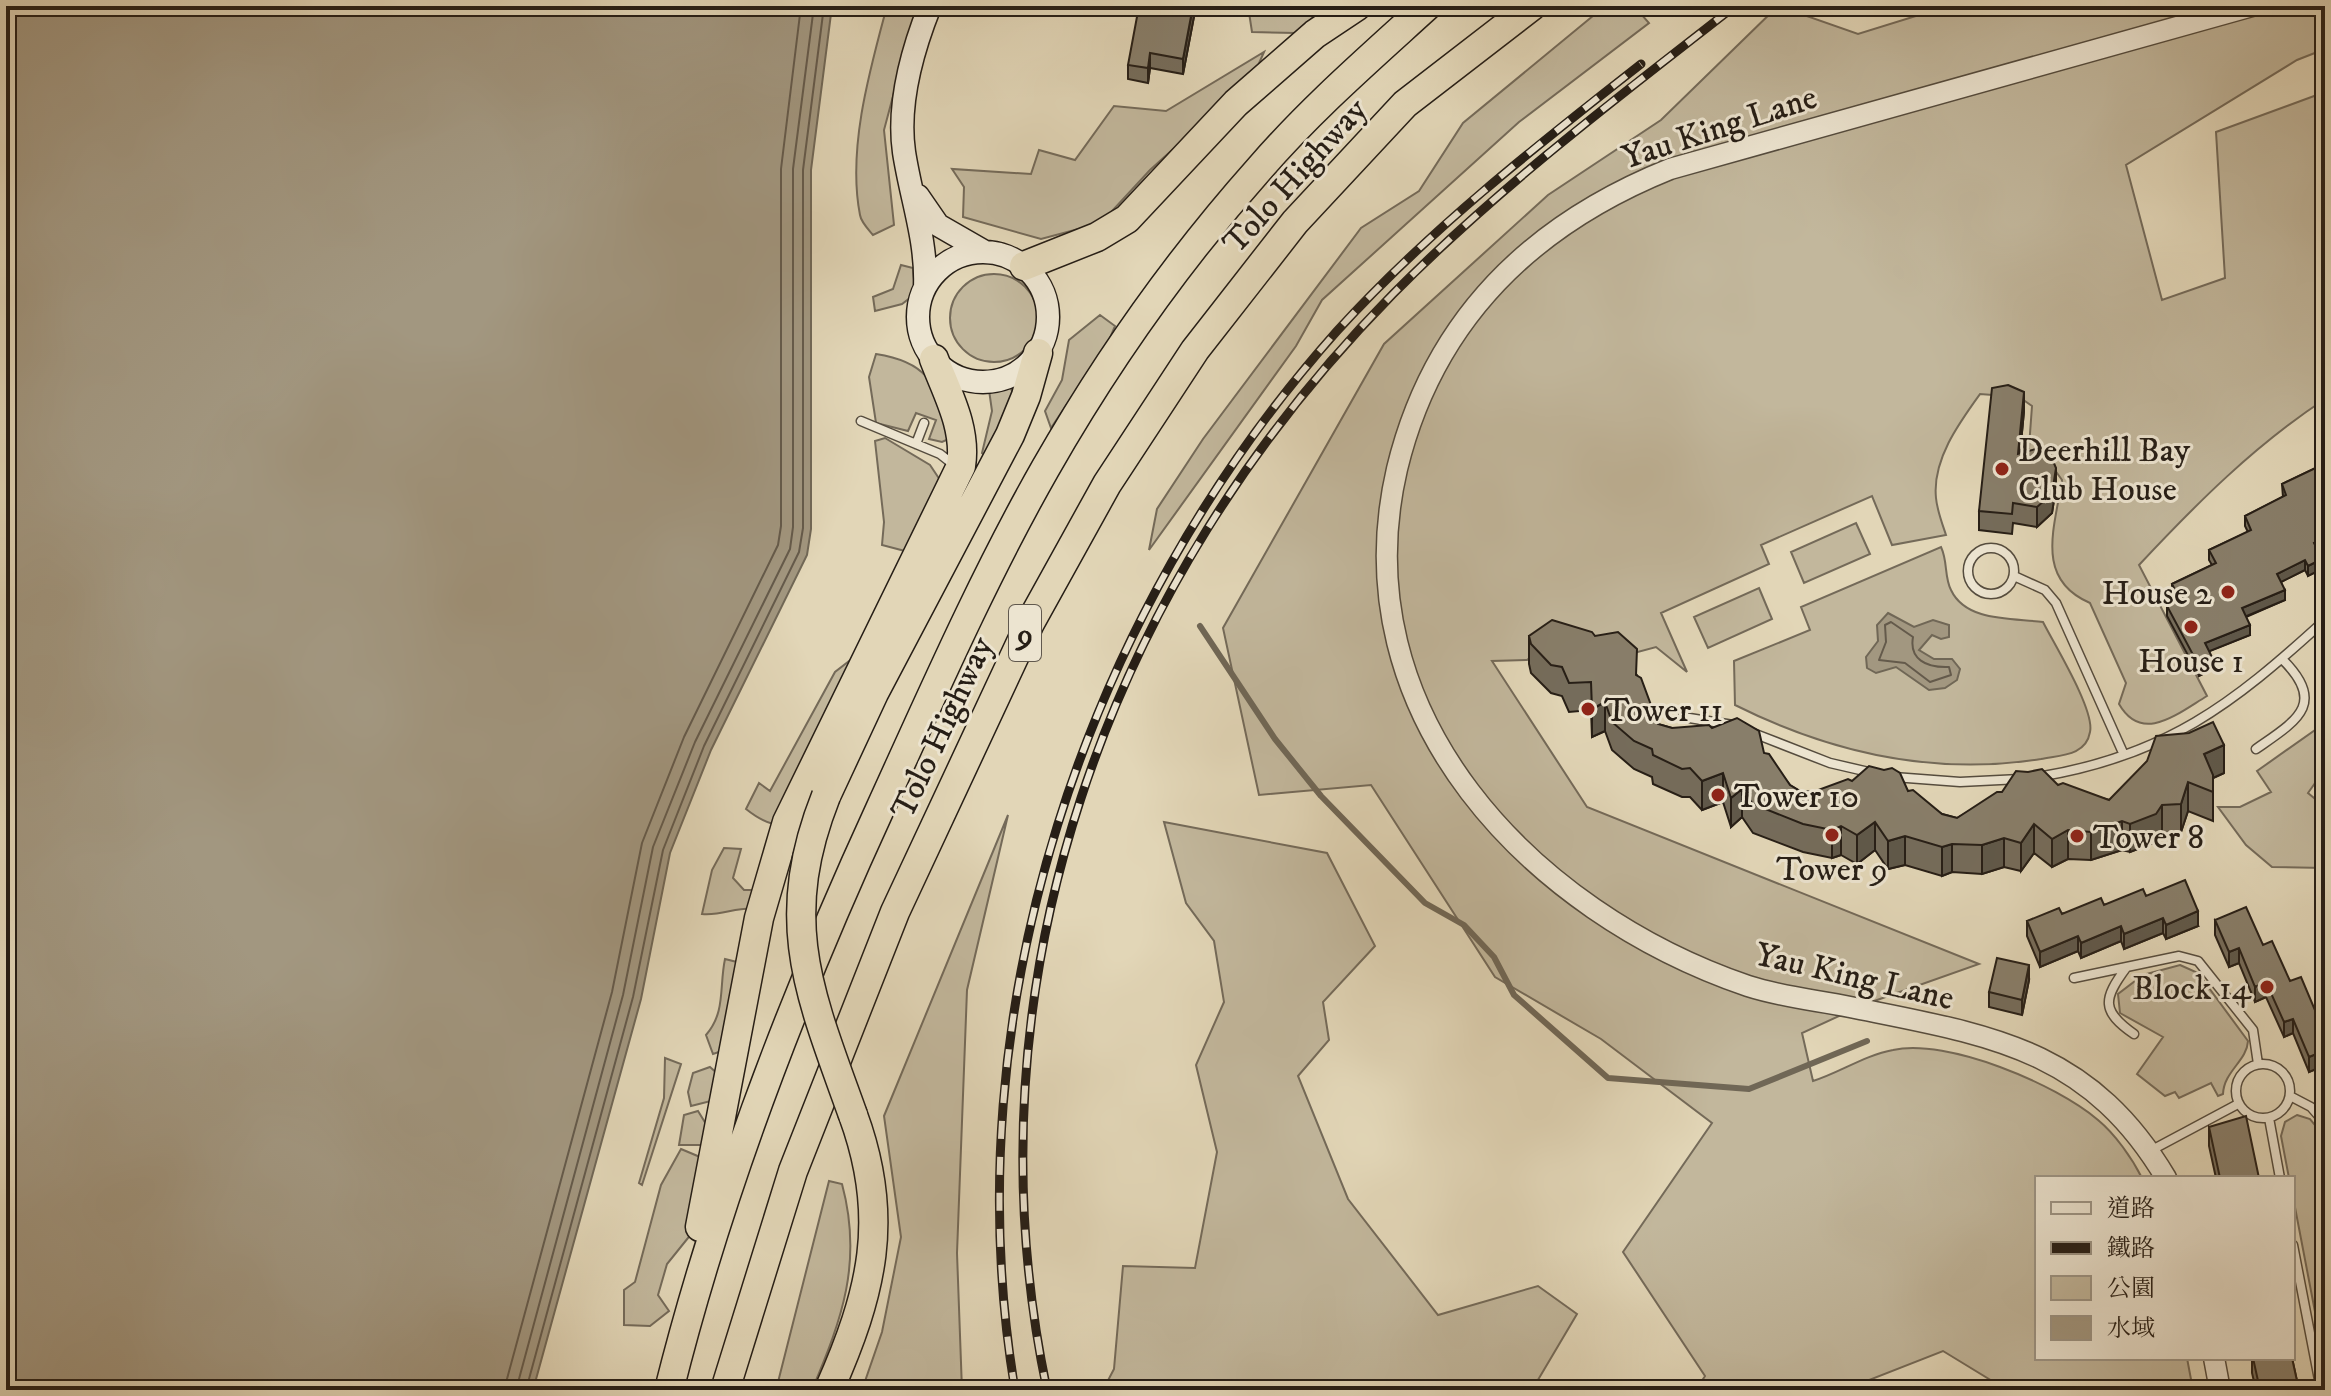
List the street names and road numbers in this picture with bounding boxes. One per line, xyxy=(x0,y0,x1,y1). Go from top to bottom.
street label: Yau King Lane xyxy=(1617,77,1822,179)
street label: Tolo Highway xyxy=(1214,89,1377,263)
road number: 9 xyxy=(1009,605,1041,661)
street label: Tolo Highway xyxy=(882,629,1004,826)
street label: Yau King Lane xyxy=(1751,934,1958,1020)

